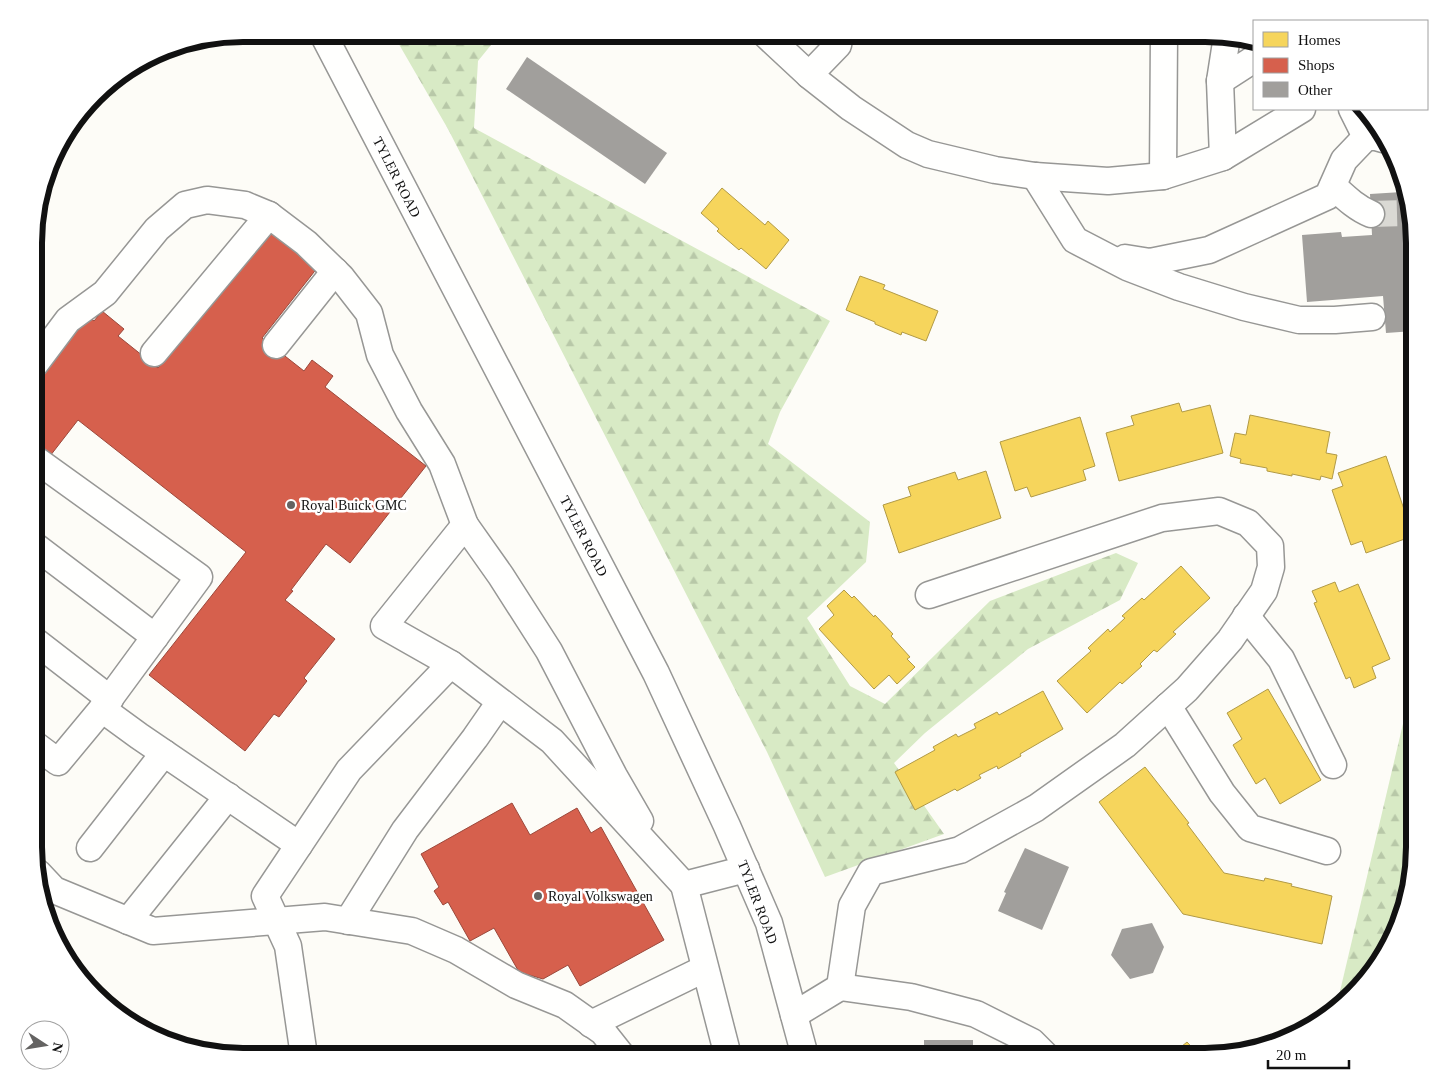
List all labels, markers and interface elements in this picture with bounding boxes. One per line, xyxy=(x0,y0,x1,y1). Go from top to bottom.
legend xyxy=(1253,20,1428,110)
text: Homes xyxy=(1298,32,1341,48)
text: Shops xyxy=(1298,57,1335,73)
text: Other xyxy=(1298,82,1332,98)
street label: TYLER ROAD xyxy=(370,134,423,220)
street label: TYLER ROAD xyxy=(557,493,610,579)
place label: Royal Buick GMC xyxy=(301,498,407,513)
marker: Royal Buick GMC xyxy=(285,499,297,511)
street label: TYLER ROAD xyxy=(735,858,780,946)
place label: Royal Volkswagen xyxy=(548,889,653,904)
marker: Royal Volkswagen xyxy=(532,890,544,902)
north arrow xyxy=(20,1020,70,1070)
scale bar xyxy=(1268,1038,1349,1070)
text: N xyxy=(49,1041,66,1054)
text: 20 m xyxy=(1276,1047,1307,1063)

